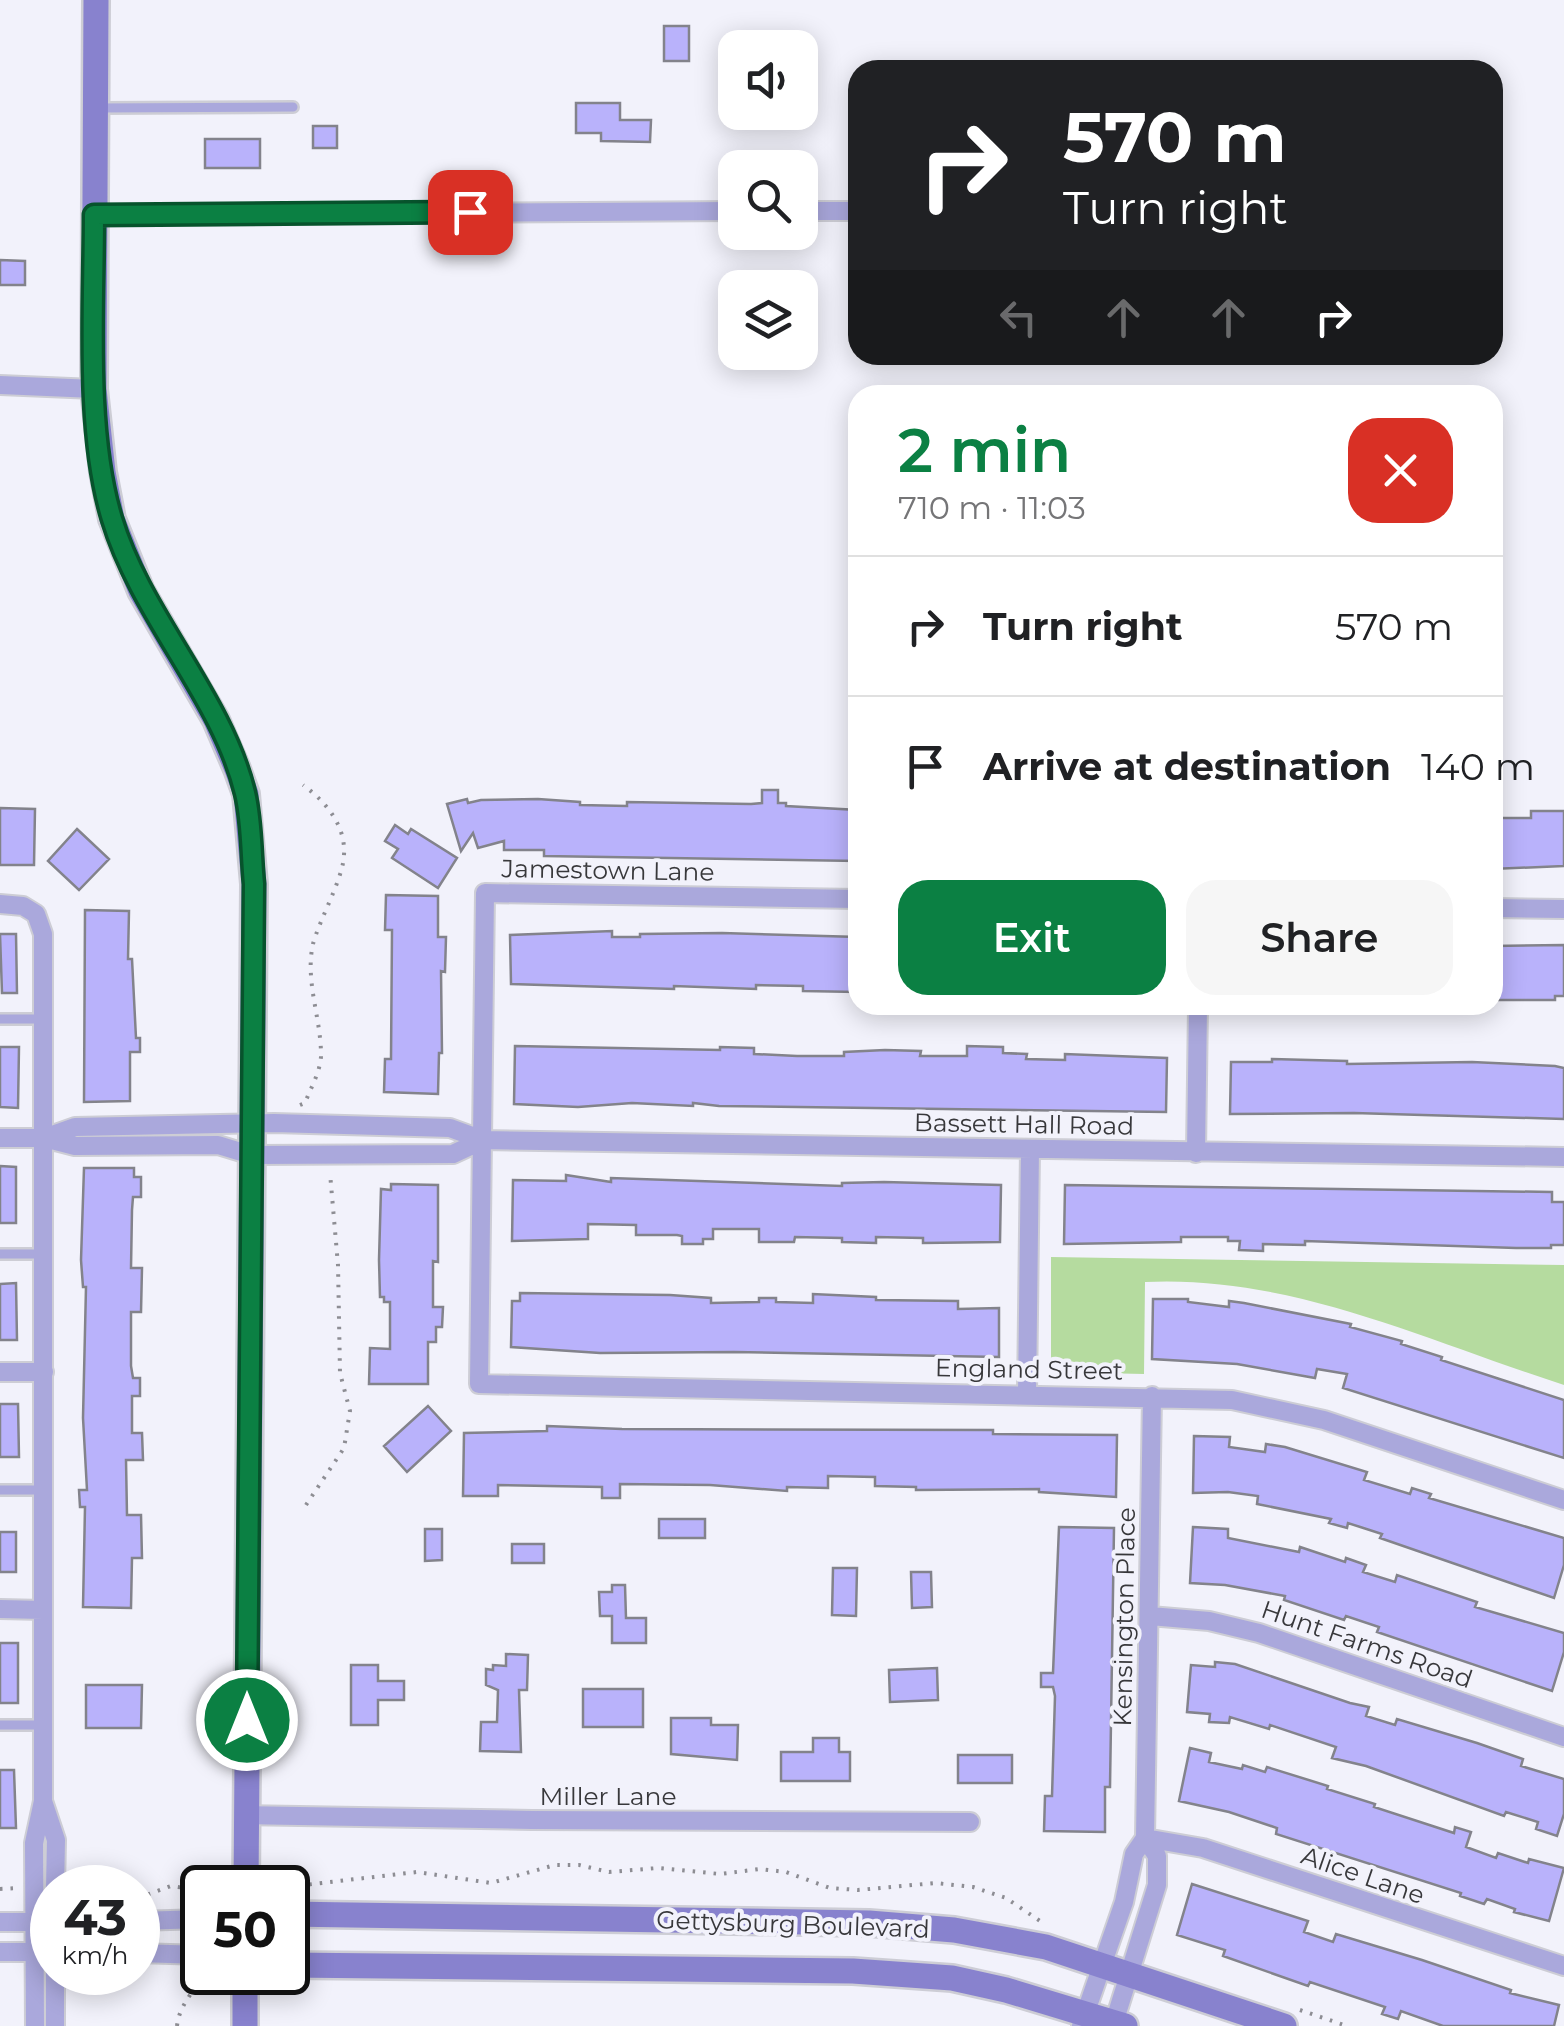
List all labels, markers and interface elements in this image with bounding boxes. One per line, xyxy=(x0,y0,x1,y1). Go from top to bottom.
map controls xyxy=(718,30,818,370)
button: sound xyxy=(718,30,818,130)
text: 570 m xyxy=(1063,94,1287,180)
icon: right xyxy=(898,100,1028,230)
button: search xyxy=(718,150,818,250)
pin xyxy=(428,170,513,255)
text: Turn right xyxy=(1063,180,1288,235)
icon: arrive xyxy=(443,185,498,240)
button: layers xyxy=(718,270,818,370)
icon: left xyxy=(991,290,1046,345)
icon: ahead xyxy=(1096,290,1151,345)
icon: ahead xyxy=(1201,290,1256,345)
icon: right xyxy=(1306,290,1361,345)
text: 2 min xyxy=(898,414,1071,487)
button: close xyxy=(1348,418,1453,523)
text: 710 m · 11:03 xyxy=(898,488,1086,527)
icon: right xyxy=(898,599,953,654)
text: Turn right xyxy=(983,603,1182,650)
text: 570 m xyxy=(1335,603,1453,650)
icon: arrive xyxy=(898,739,953,794)
text: Arrive at destination xyxy=(983,743,1391,790)
text: 140 m xyxy=(1421,743,1535,790)
street label: Jamestown Lane xyxy=(500,853,715,887)
button: Exit xyxy=(898,880,1166,995)
button: Share xyxy=(1186,880,1453,995)
street label: Bassett Hall Road xyxy=(914,1107,1134,1141)
street label: England Street xyxy=(935,1352,1123,1386)
street label: Kensington Place xyxy=(1107,1507,1141,1727)
street label: Hunt Farms Road xyxy=(1258,1594,1476,1694)
position arrow xyxy=(195,1668,299,1772)
street label: Miller Lane xyxy=(539,1781,677,1811)
street label: Alice Lane xyxy=(1297,1840,1429,1910)
speed limit sign: 50 xyxy=(180,1865,310,1995)
text: 43 xyxy=(63,1887,127,1948)
street label: Gettysburg Boulevard xyxy=(656,1904,930,1944)
text: km/h xyxy=(62,1940,128,1970)

